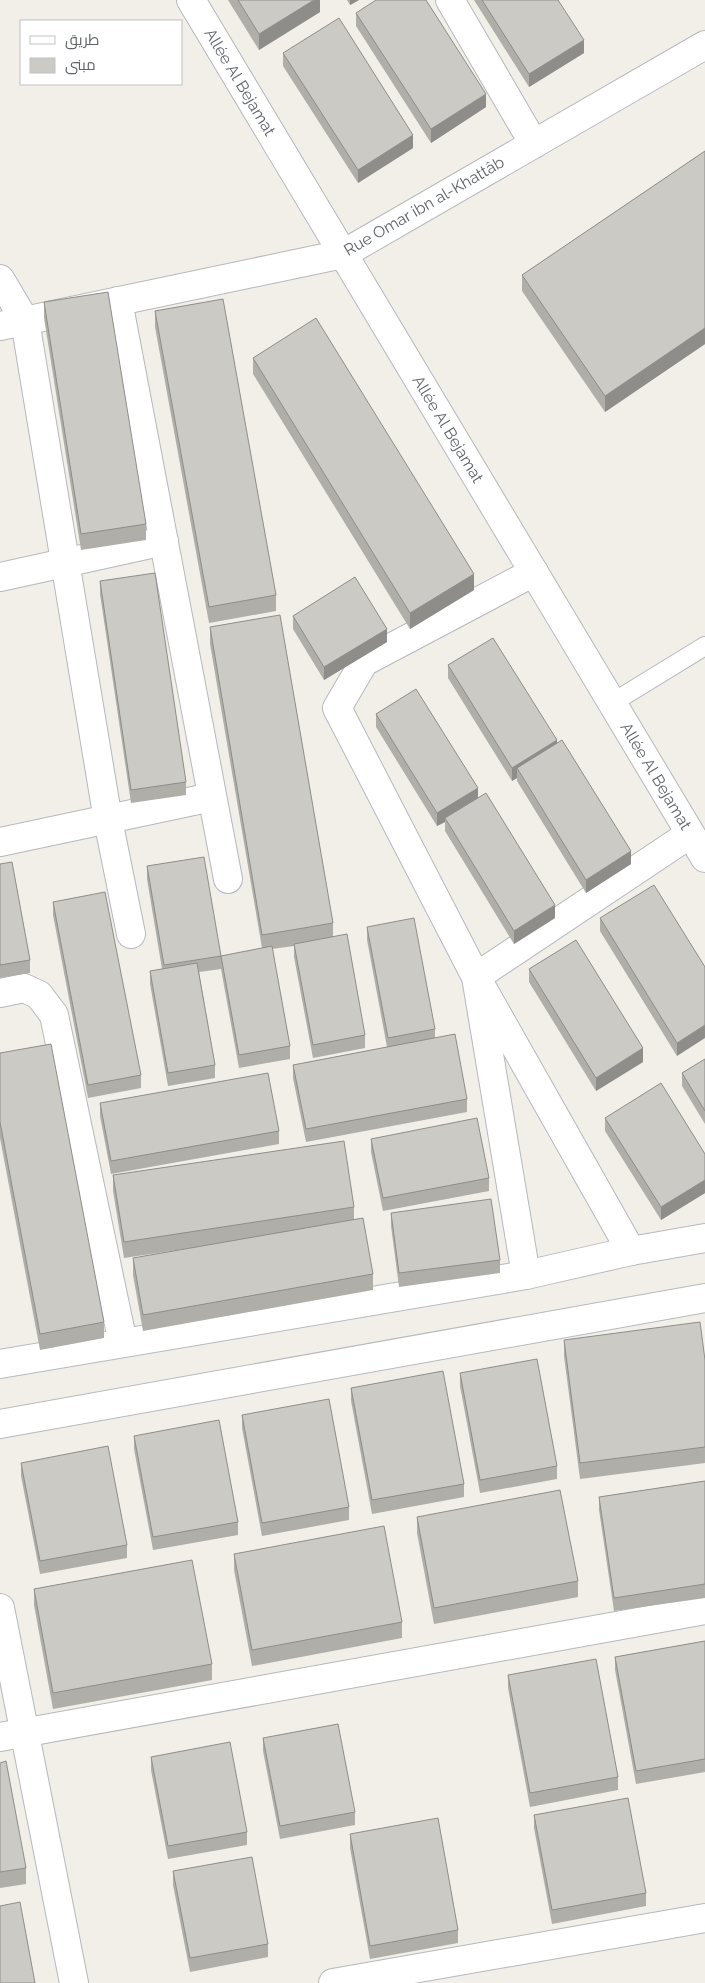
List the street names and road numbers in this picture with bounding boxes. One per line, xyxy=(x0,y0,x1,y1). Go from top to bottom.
street label: Allée Al Bejamat xyxy=(201,25,280,140)
street label: Rue Omar ibn al-Khattâb xyxy=(340,152,508,260)
street label: Allée Al Bejamat xyxy=(409,372,488,487)
street label: Allée Al Bejamat xyxy=(617,719,696,834)

